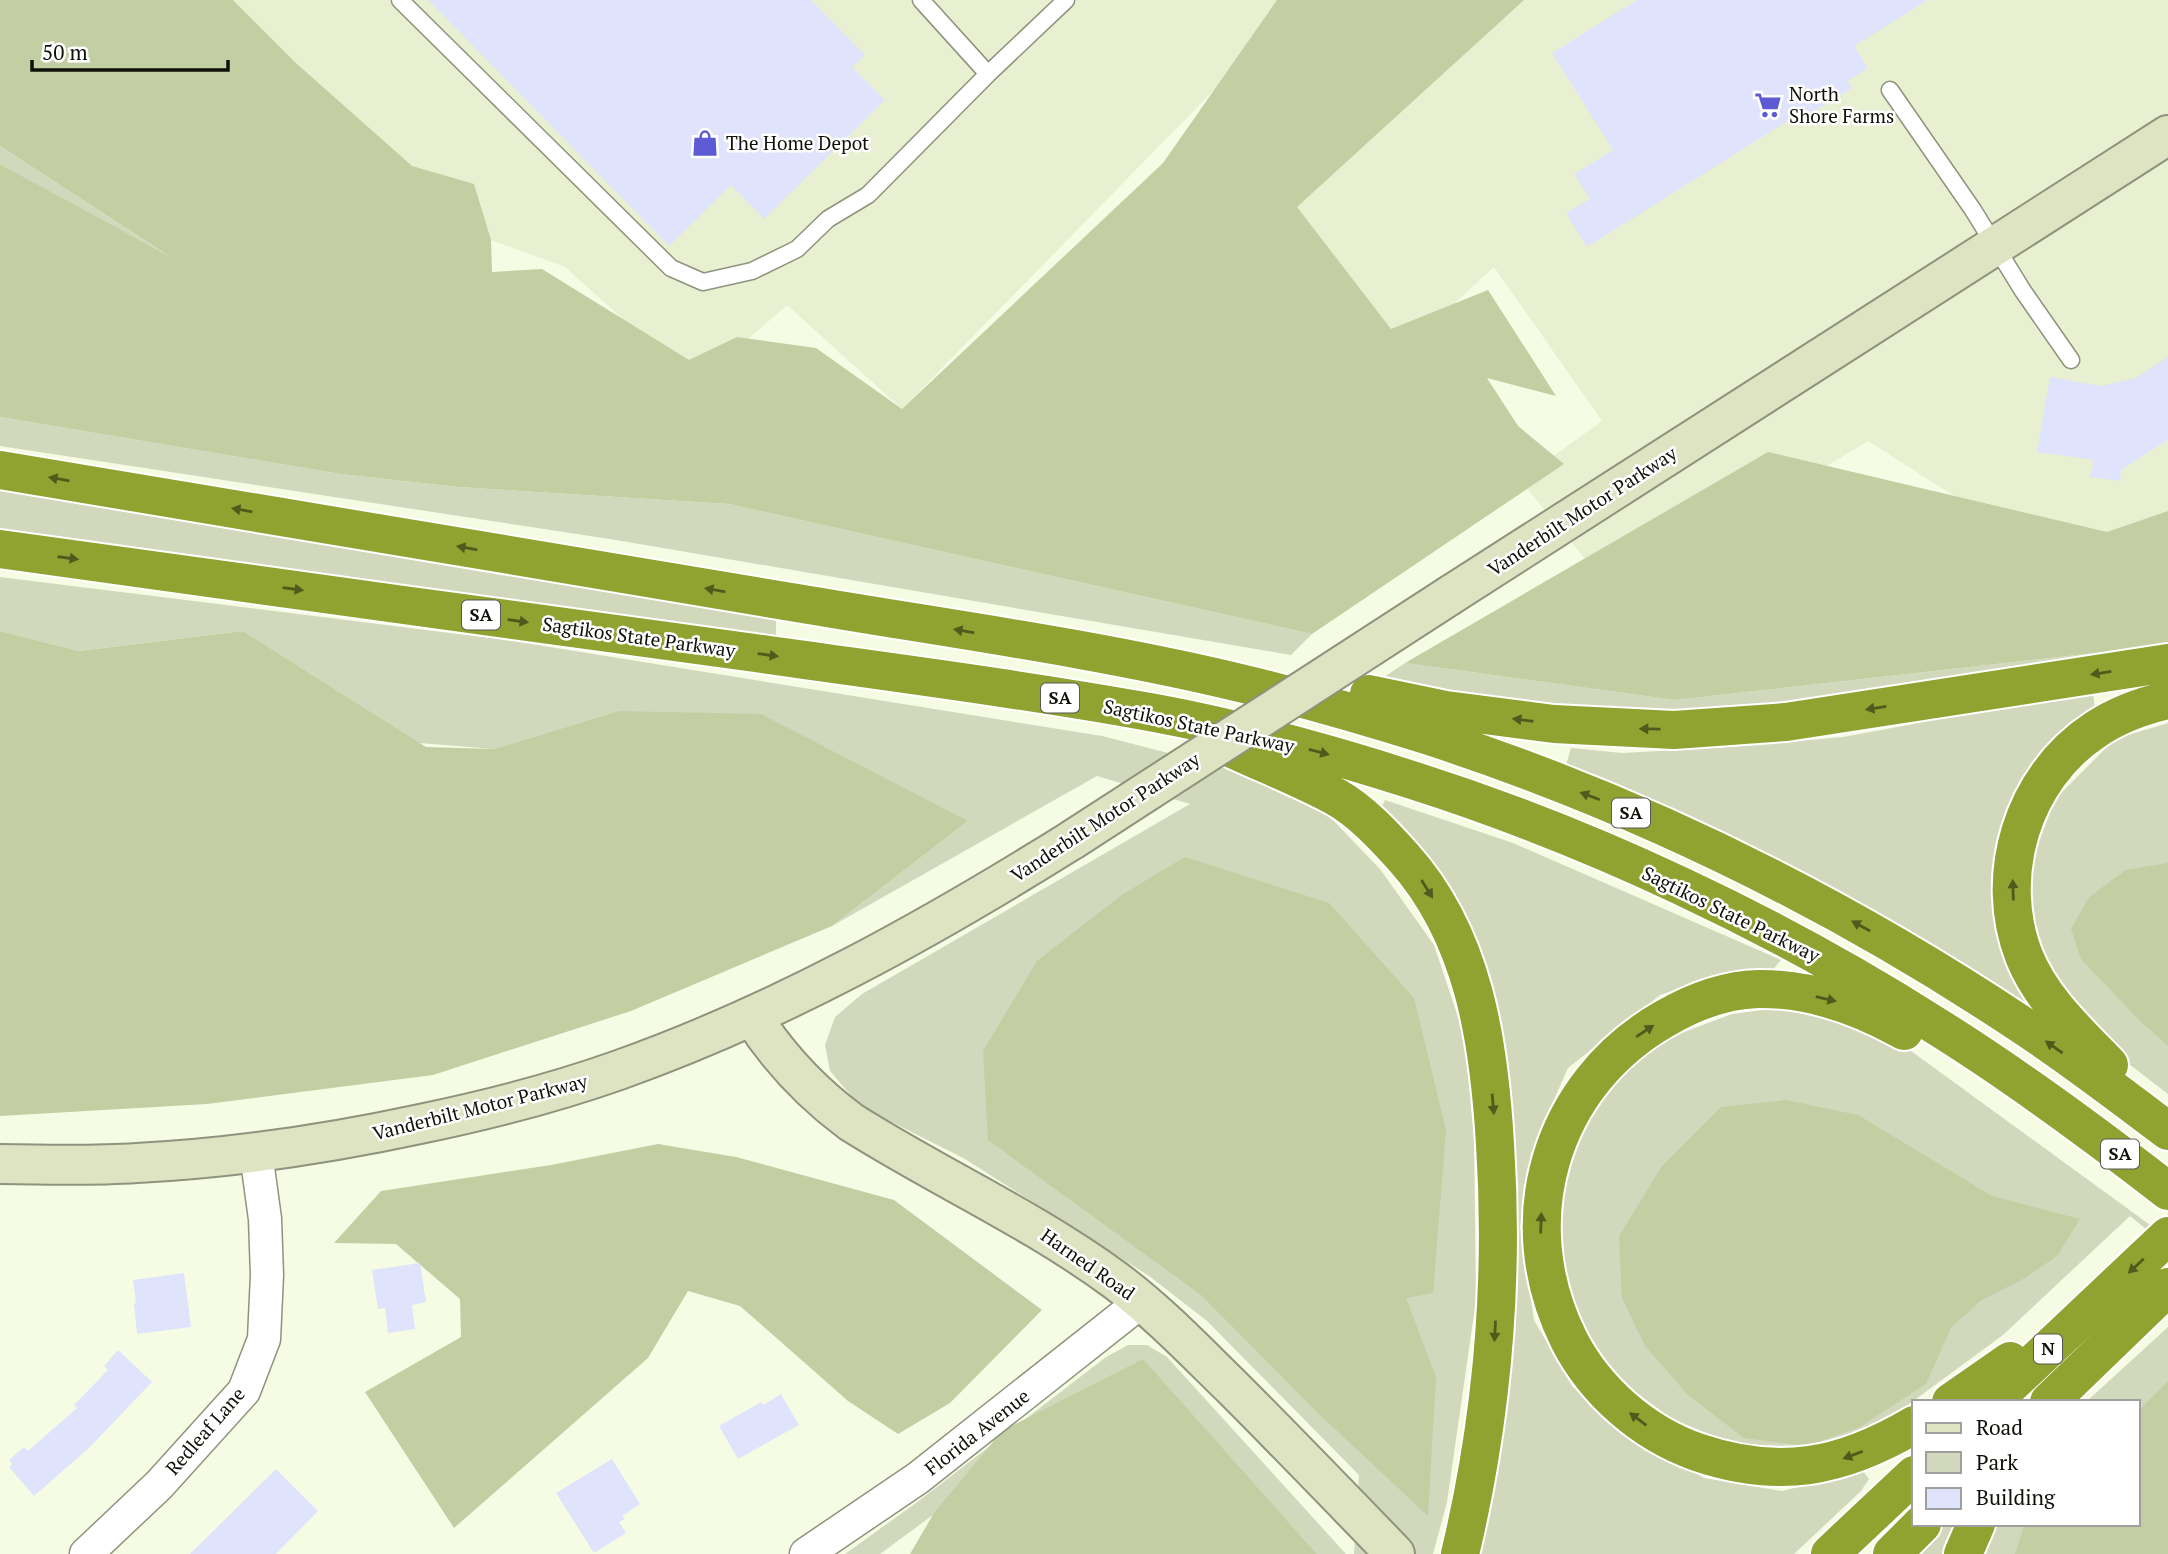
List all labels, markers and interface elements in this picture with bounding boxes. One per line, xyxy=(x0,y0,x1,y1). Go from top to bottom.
scale bar xyxy=(32,28,228,72)
text: 50 m xyxy=(42,38,88,66)
place label: North Shore Farms xyxy=(1789,81,1894,128)
supermarket icon: North Shore Farms xyxy=(1753,90,1783,120)
shop icon: The Home Depot xyxy=(690,128,720,158)
place label: The Home Depot xyxy=(726,130,869,155)
street label: Vanderbilt Motor Parkway xyxy=(1482,440,1681,581)
one-way arrow xyxy=(48,473,70,484)
one-way arrow xyxy=(231,504,253,515)
one-way arrow xyxy=(456,542,478,553)
one-way arrow xyxy=(57,553,79,564)
one-way arrow xyxy=(282,584,304,595)
one-way arrow xyxy=(704,584,726,595)
road number: SA xyxy=(462,600,500,630)
street label: Sagtikos State Parkway xyxy=(541,611,738,662)
one-way arrow xyxy=(507,615,529,626)
one-way arrow xyxy=(953,625,975,636)
one-way arrow xyxy=(757,650,779,661)
one-way arrow xyxy=(2089,668,2111,679)
road number: SA xyxy=(1041,684,1079,712)
street label: Sagtikos State Parkway xyxy=(1101,693,1297,758)
one-way arrow xyxy=(1865,703,1887,714)
one-way arrow xyxy=(1511,714,1533,725)
one-way arrow xyxy=(1638,724,1660,735)
street label: Vanderbilt Motor Parkway xyxy=(1005,746,1204,887)
one-way arrow xyxy=(1309,748,1330,758)
one-way arrow xyxy=(1580,790,1601,801)
road number: SA xyxy=(1612,798,1650,828)
street label: Sagtikos State Parkway xyxy=(1638,860,1824,968)
one-way arrow xyxy=(2007,879,2018,901)
one-way arrow xyxy=(1420,880,1433,899)
one-way arrow xyxy=(1852,920,1871,932)
one-way arrow xyxy=(1815,994,1837,1005)
one-way arrow xyxy=(1636,1024,1654,1038)
one-way arrow xyxy=(2045,1040,2063,1054)
street label: Vanderbilt Motor Parkway xyxy=(370,1068,590,1145)
one-way arrow xyxy=(1487,1093,1498,1115)
road number: SA xyxy=(2101,1140,2139,1168)
one-way arrow xyxy=(1535,1212,1547,1234)
street label: Harned Road xyxy=(1036,1222,1141,1305)
one-way arrow xyxy=(2127,1258,2145,1274)
one-way arrow xyxy=(1490,1320,1501,1342)
road number: N xyxy=(2034,1334,2062,1364)
street label: Redleaf Lane xyxy=(160,1381,250,1480)
street label: Florida Avenue xyxy=(919,1383,1034,1480)
legend xyxy=(1912,1400,2140,1526)
one-way arrow xyxy=(1629,1413,1647,1427)
text: Road xyxy=(1976,1413,2023,1441)
text: Park xyxy=(1976,1448,2018,1476)
one-way arrow xyxy=(1843,1449,1864,1460)
text: Building xyxy=(1976,1483,2056,1511)

